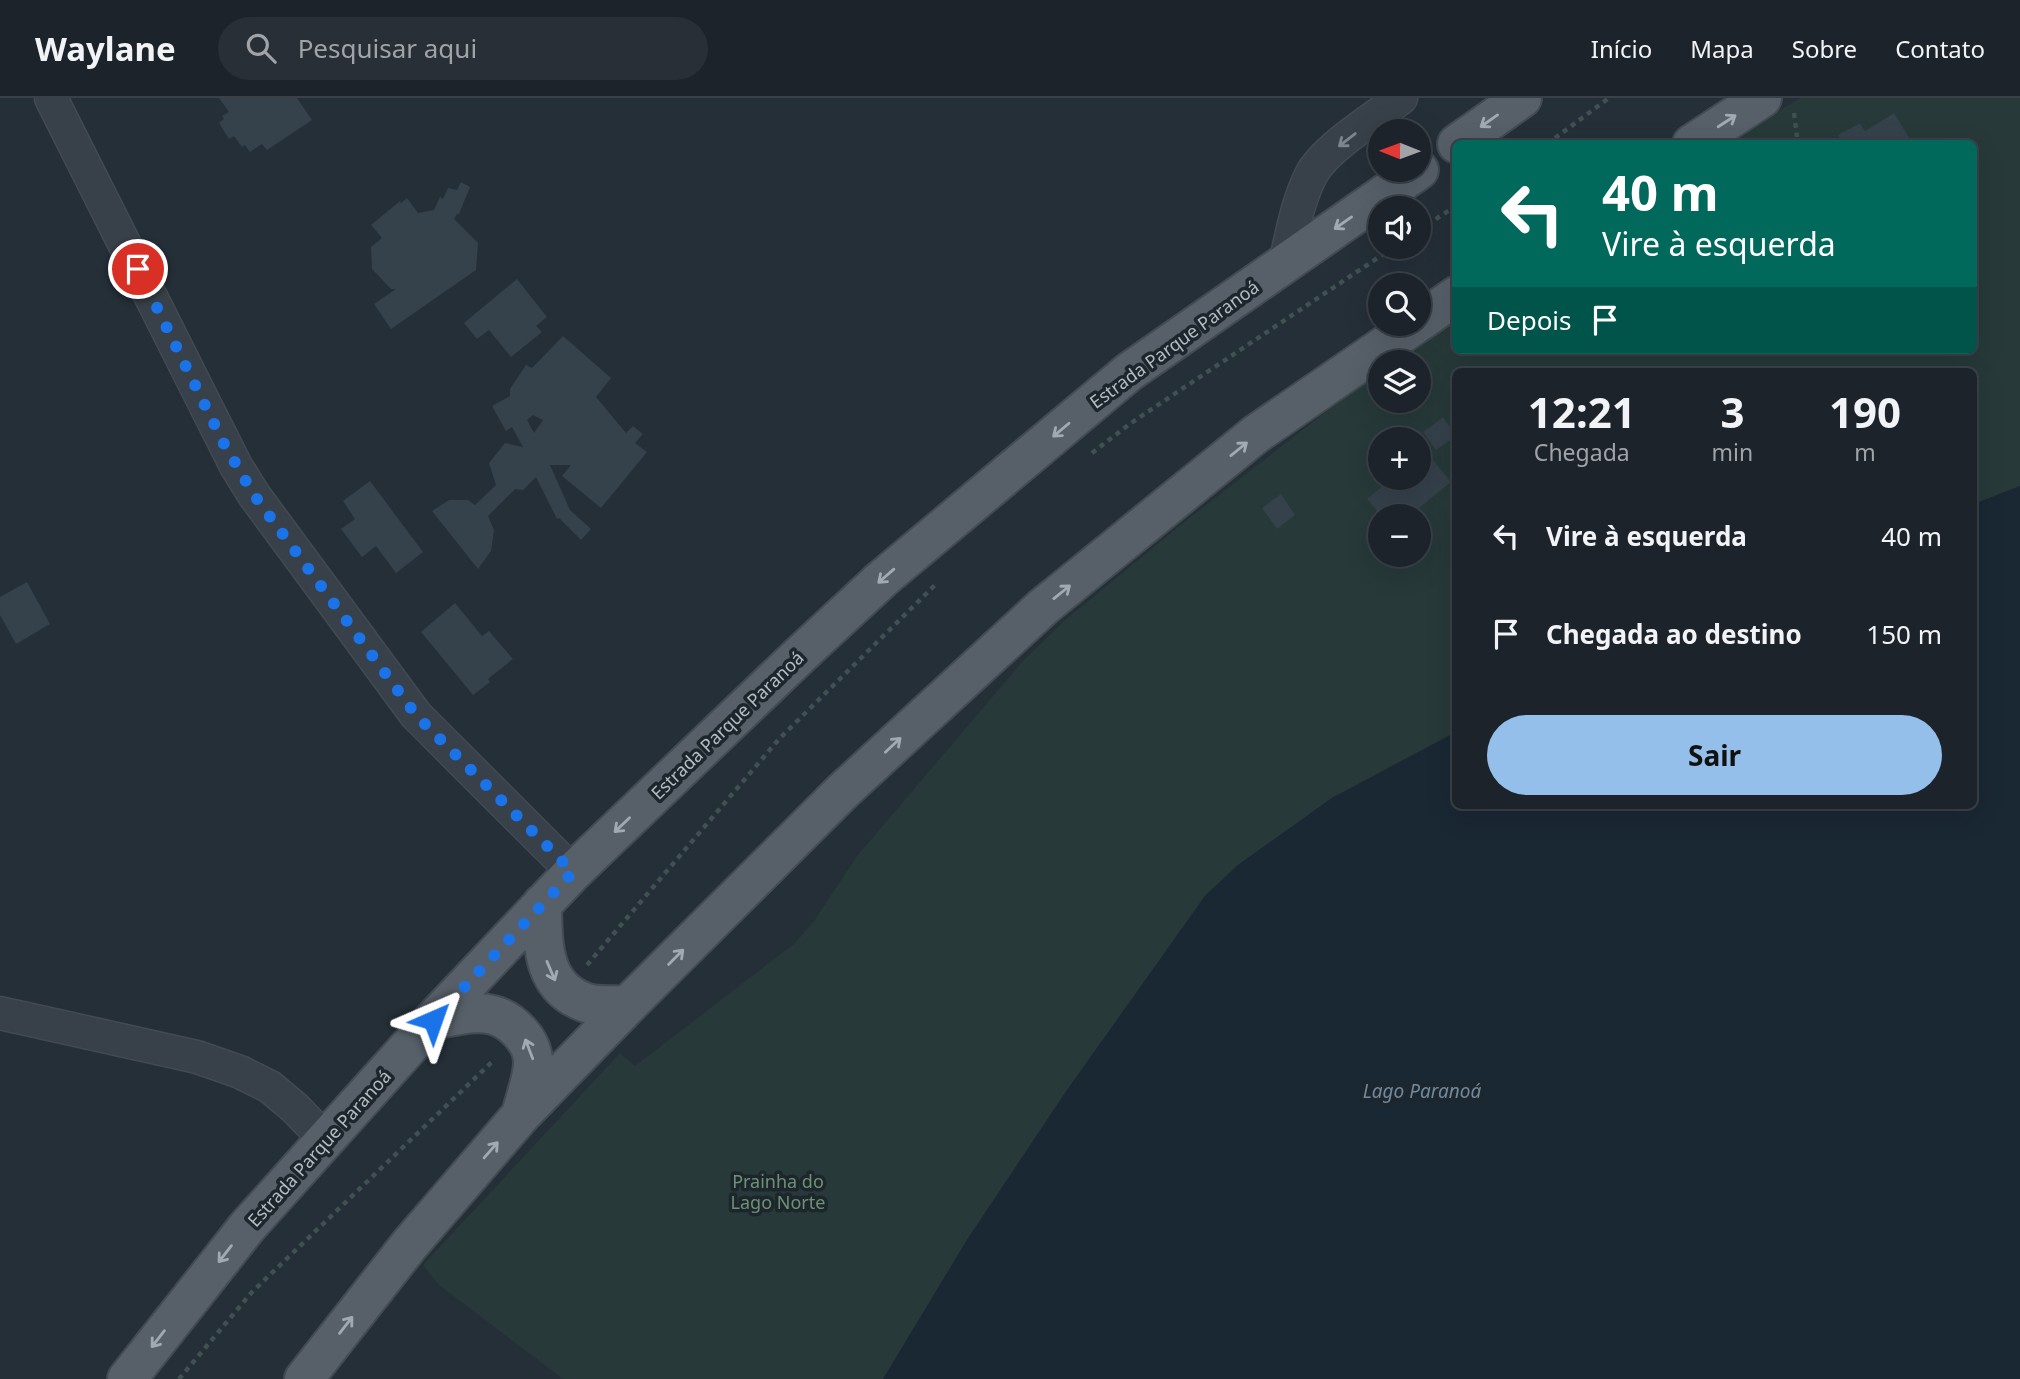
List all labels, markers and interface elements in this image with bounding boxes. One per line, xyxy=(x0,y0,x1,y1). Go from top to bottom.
search box xyxy=(218,17,708,80)
text: Waylane xyxy=(35,26,176,71)
icon: search xyxy=(242,29,280,67)
text: Pesquisar aqui xyxy=(298,30,477,66)
text: Início xyxy=(1591,32,1652,65)
text: Mapa xyxy=(1690,32,1754,65)
text: Sobre xyxy=(1792,32,1857,65)
text: Contato xyxy=(1895,32,1985,65)
one-way arrow xyxy=(1717,113,1736,128)
one-way arrow xyxy=(1480,114,1499,128)
north arrow xyxy=(1368,119,1432,182)
map controls xyxy=(1368,119,1431,567)
one-way arrow xyxy=(1338,132,1357,147)
text: 40 m xyxy=(1602,159,1719,225)
icon: left xyxy=(1487,168,1578,259)
button: sound xyxy=(1368,196,1431,259)
one-way arrow xyxy=(1334,216,1353,230)
text: Vire à esquerda xyxy=(1602,222,1836,265)
pin xyxy=(108,239,168,299)
icon: arrive xyxy=(119,250,157,288)
button: search xyxy=(1368,273,1431,336)
street label: Estrada Parque Paranoá xyxy=(1085,274,1263,414)
icon: arrive xyxy=(1586,301,1624,339)
text: Depois xyxy=(1487,302,1572,338)
button: layers xyxy=(1368,350,1431,413)
text: 12:21 xyxy=(1528,383,1636,440)
text: 3 xyxy=(1720,383,1744,440)
text: 190 xyxy=(1829,383,1901,440)
one-way arrow xyxy=(1052,421,1070,437)
button: + xyxy=(1368,427,1431,490)
text: Chegada xyxy=(1534,436,1630,468)
text: min xyxy=(1712,436,1753,468)
text: m xyxy=(1854,436,1876,468)
one-way arrow xyxy=(1229,441,1247,456)
button: − xyxy=(1368,504,1431,567)
icon: left xyxy=(1487,517,1525,555)
text: Vire à esquerda xyxy=(1546,518,1747,554)
text: 40 m xyxy=(1881,518,1942,554)
one-way arrow xyxy=(878,568,896,583)
one-way arrow xyxy=(1053,584,1071,600)
icon: arrive xyxy=(1487,615,1525,653)
text: Chegada ao destino xyxy=(1546,616,1802,652)
text: 150 m xyxy=(1866,616,1942,652)
street label: Estrada Parque Paranoá xyxy=(645,646,809,804)
button: Sair xyxy=(1487,715,1942,795)
one-way arrow xyxy=(884,736,901,753)
one-way arrow xyxy=(614,817,631,834)
one-way arrow xyxy=(667,949,684,966)
one-way arrow xyxy=(545,960,558,981)
position arrow xyxy=(396,983,470,1057)
one-way arrow xyxy=(521,1039,534,1060)
street label: Estrada Parque Paranoá xyxy=(242,1064,396,1232)
water label: Lago Paranoá xyxy=(1363,1078,1481,1104)
one-way arrow xyxy=(483,1141,499,1159)
park label: Prainha do Lago Norte xyxy=(731,1169,825,1214)
one-way arrow xyxy=(218,1245,233,1263)
one-way arrow xyxy=(338,1317,354,1335)
one-way arrow xyxy=(151,1329,166,1348)

